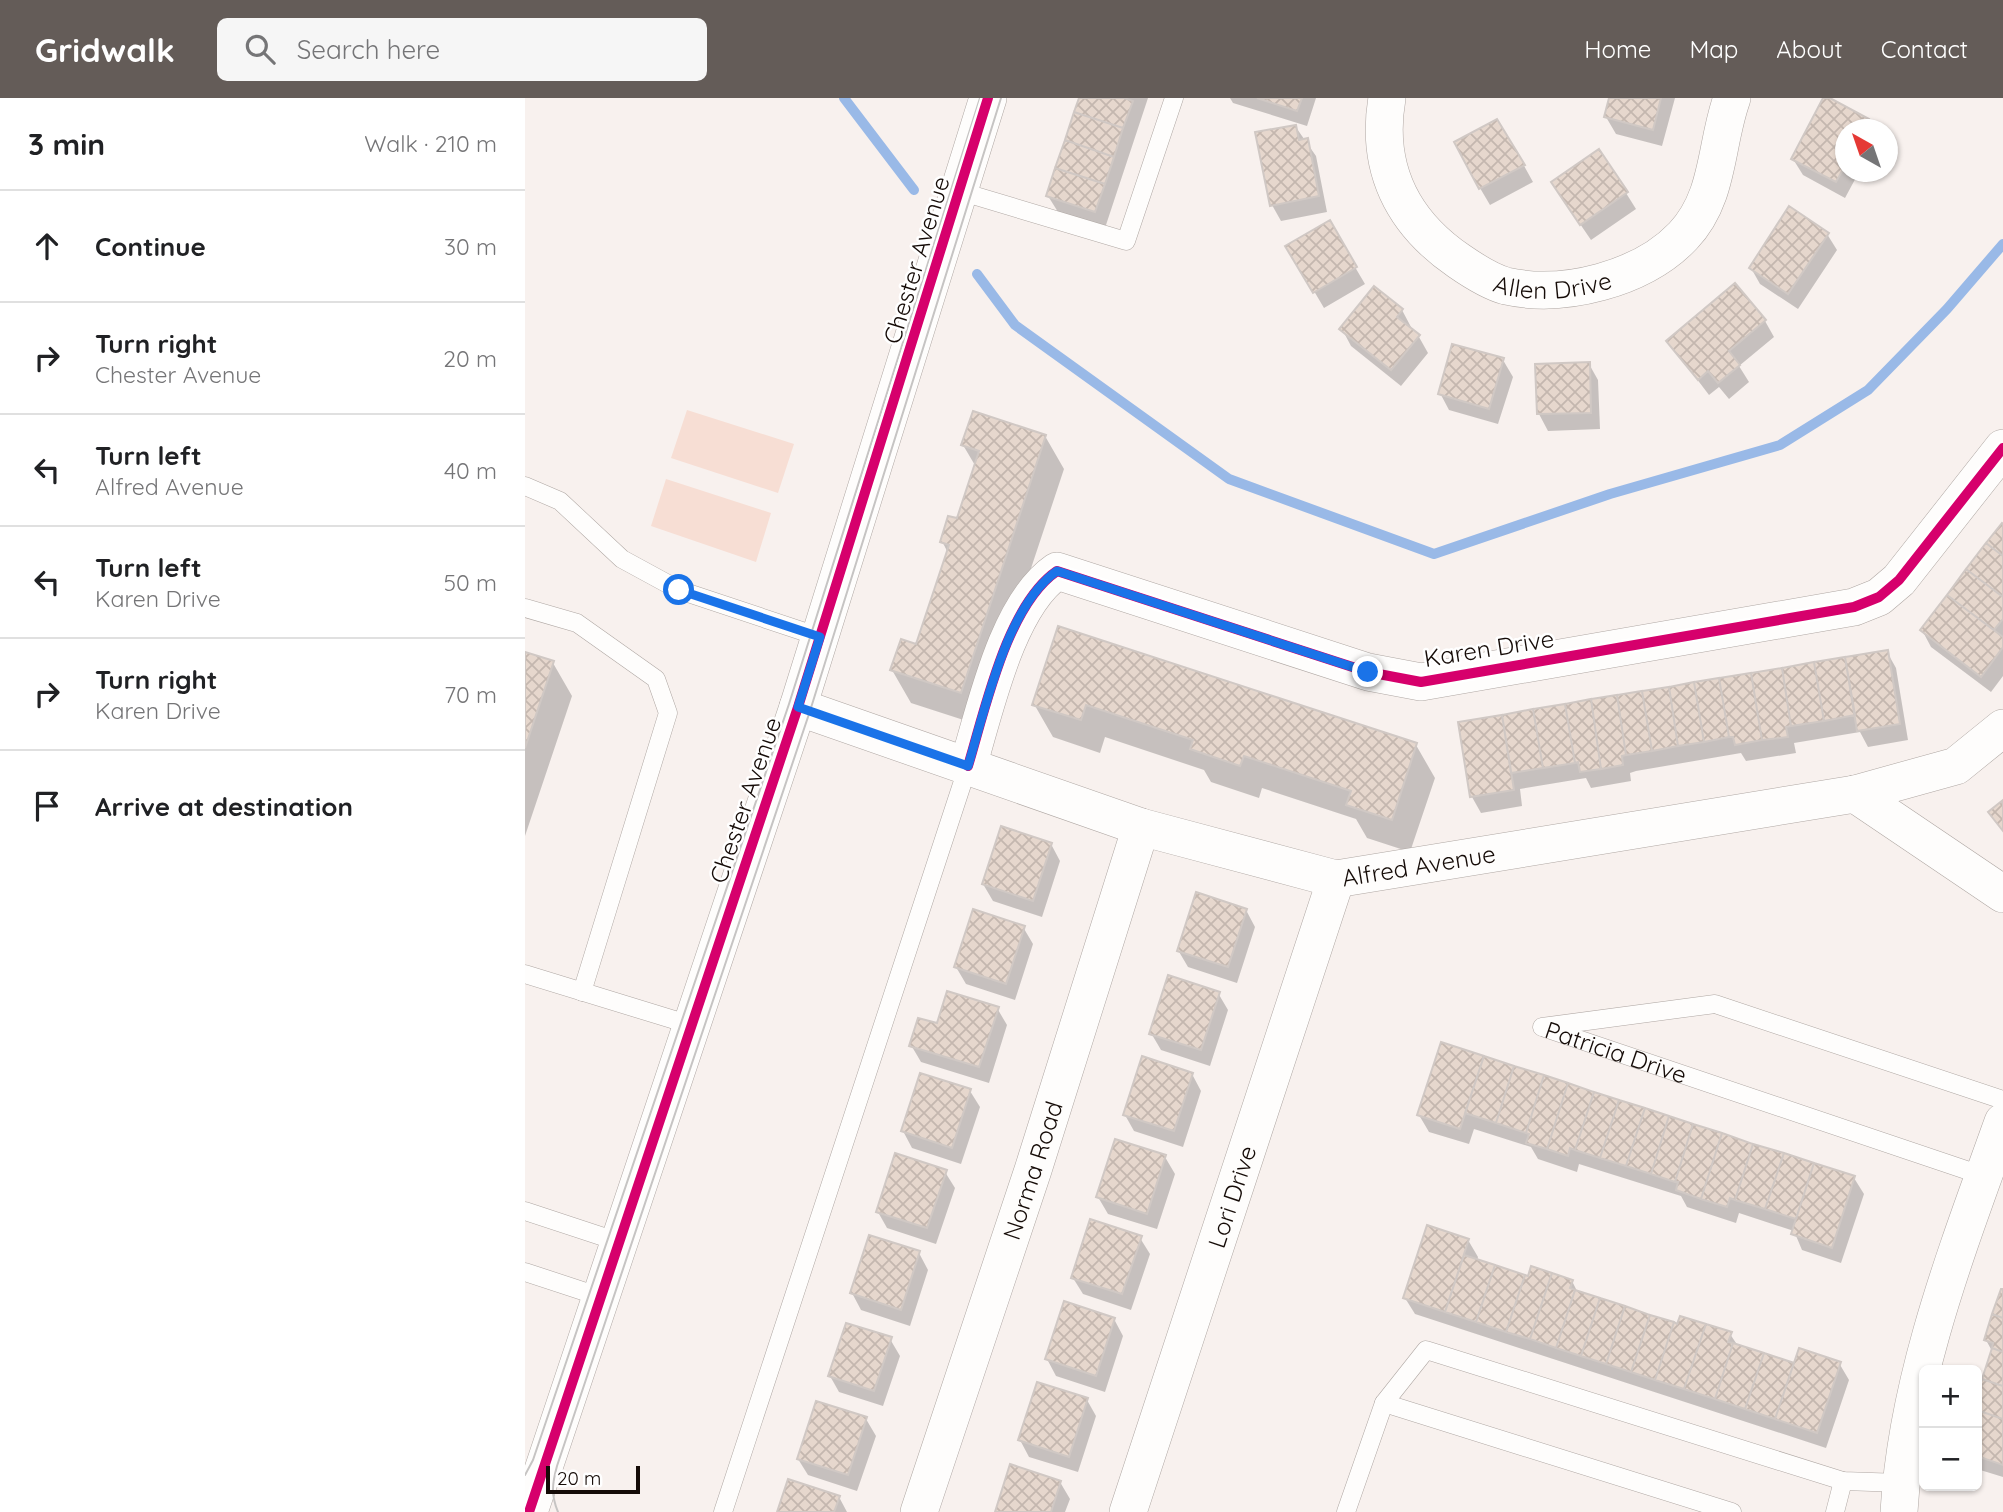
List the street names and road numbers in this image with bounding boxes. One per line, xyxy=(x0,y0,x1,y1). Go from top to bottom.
street label: Chester Avenue xyxy=(876,173,956,347)
street label: Allen Drive xyxy=(1490,265,1615,305)
street label: Karen Drive xyxy=(1422,623,1556,673)
street label: Chester Avenue xyxy=(703,713,787,887)
street label: Alfred Avenue xyxy=(1340,838,1498,893)
street label: Patricia Drive xyxy=(1541,1014,1691,1090)
street label: Norma Road xyxy=(996,1097,1069,1243)
street label: Lori Drive xyxy=(1201,1142,1262,1252)

